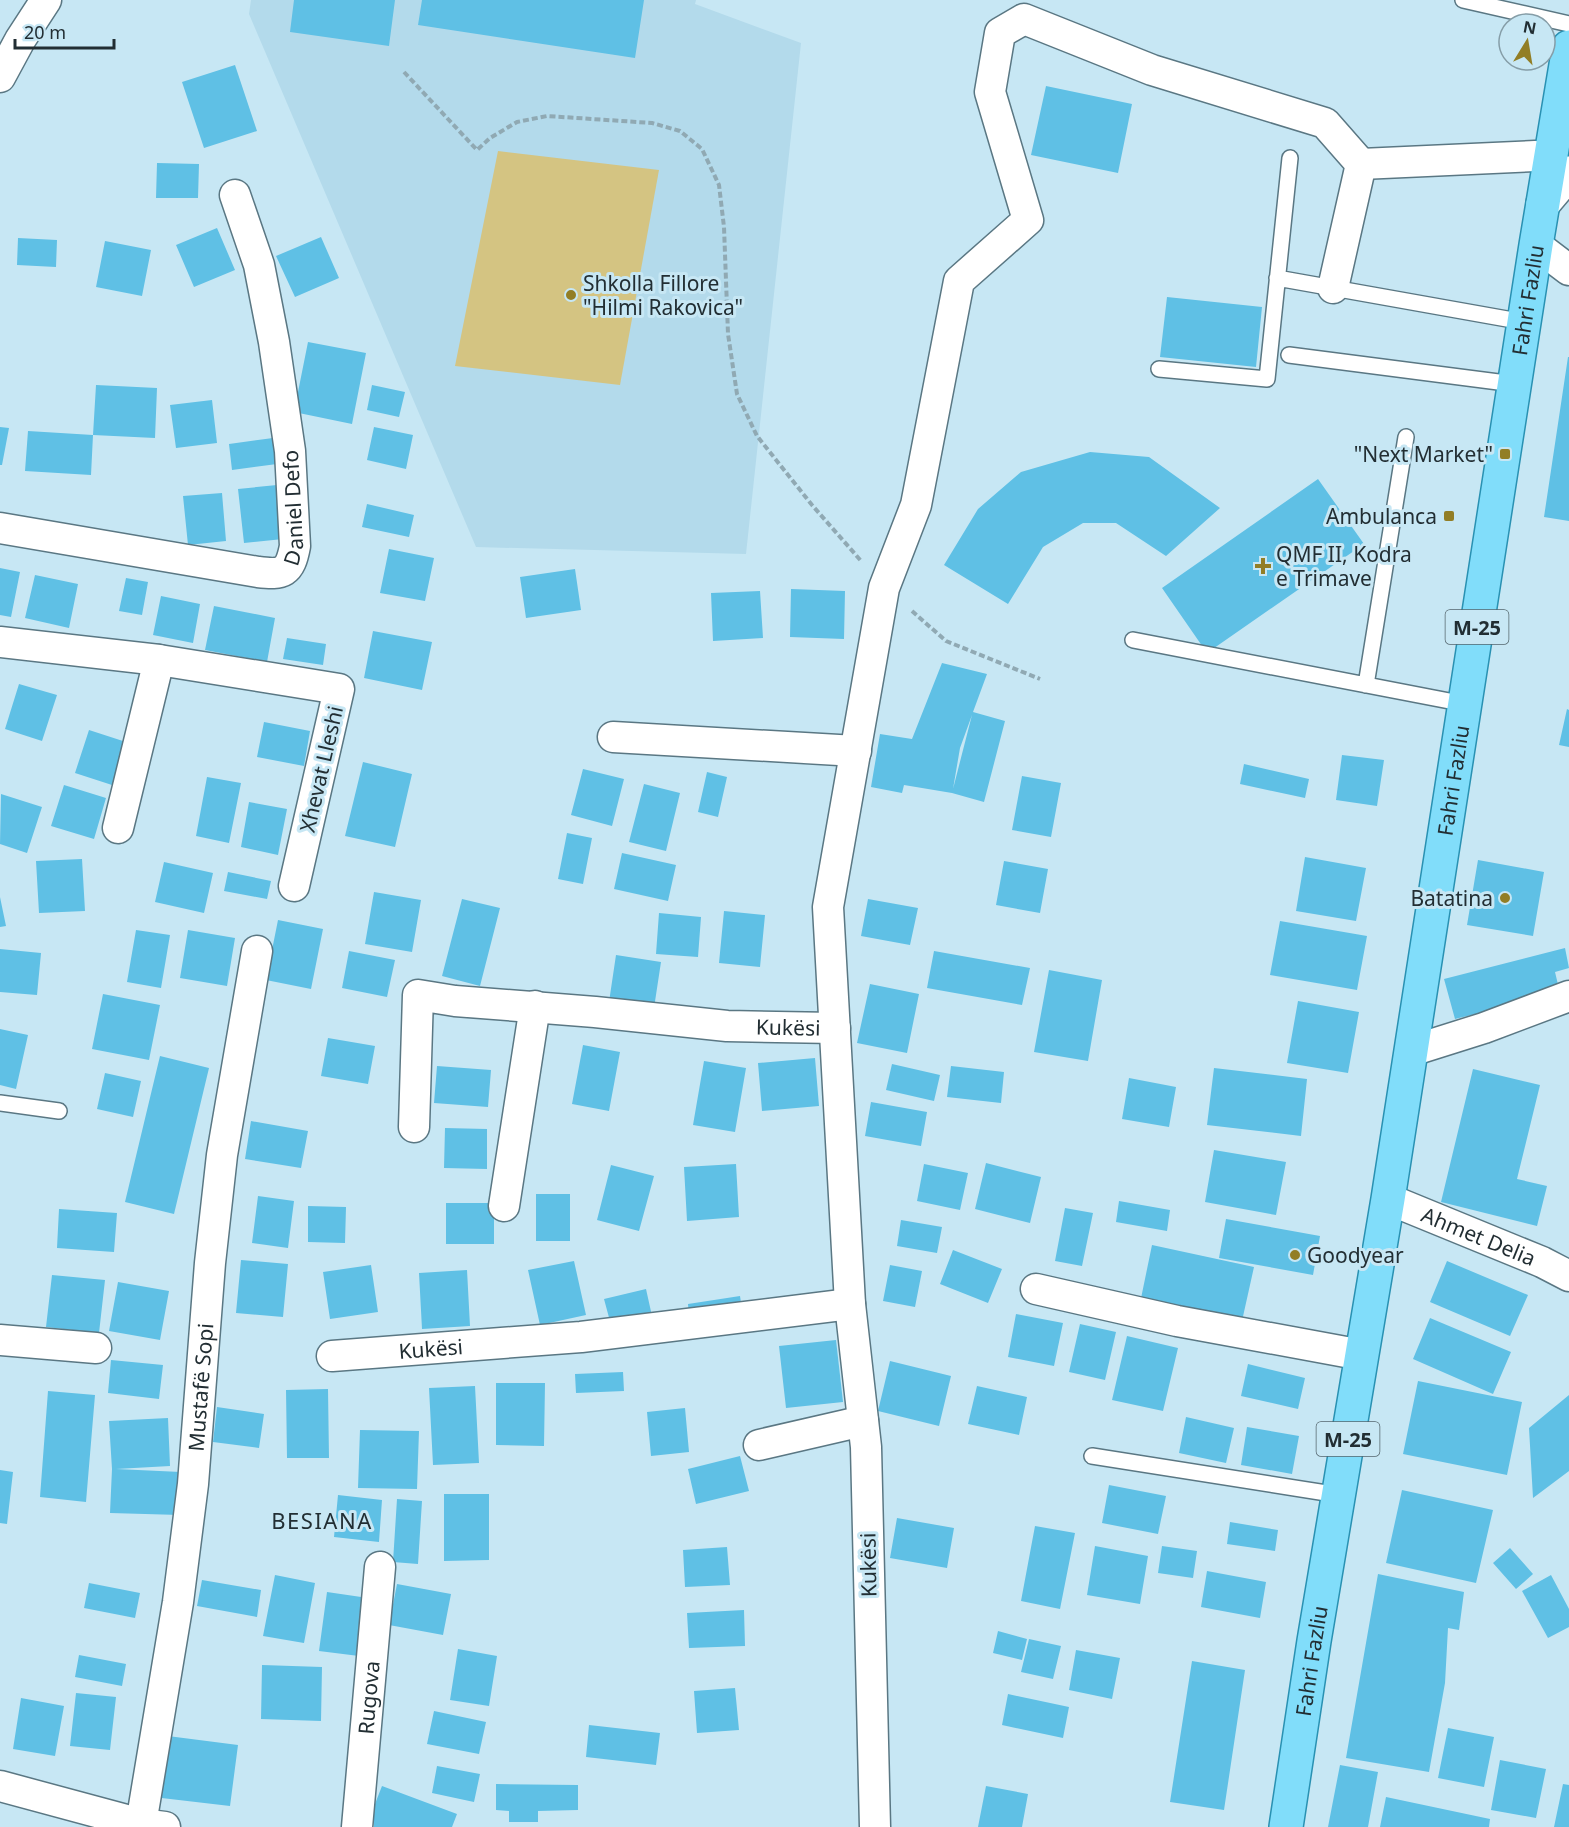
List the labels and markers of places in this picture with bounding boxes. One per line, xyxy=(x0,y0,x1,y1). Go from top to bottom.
place label: Shkolla Fillore "Hilmi Rakovica" xyxy=(583,269,743,321)
marker: Shkolla Fillore "Hilmi Rakovica" xyxy=(564,288,578,302)
place label: "Next Market" xyxy=(1354,440,1493,468)
marker: "Next Market" xyxy=(1498,447,1512,461)
place label: Ambulanca xyxy=(1326,502,1437,530)
marker: Ambulanca xyxy=(1442,509,1456,523)
place label: QMF II, Kodra e Trimave xyxy=(1276,540,1412,592)
marker: QMF II, Kodra e Trimave xyxy=(1254,557,1272,575)
place label: Batatina xyxy=(1410,884,1493,912)
marker: Batatina xyxy=(1498,891,1512,905)
place label: Goodyear xyxy=(1307,1241,1404,1269)
marker: Goodyear xyxy=(1288,1248,1302,1262)

